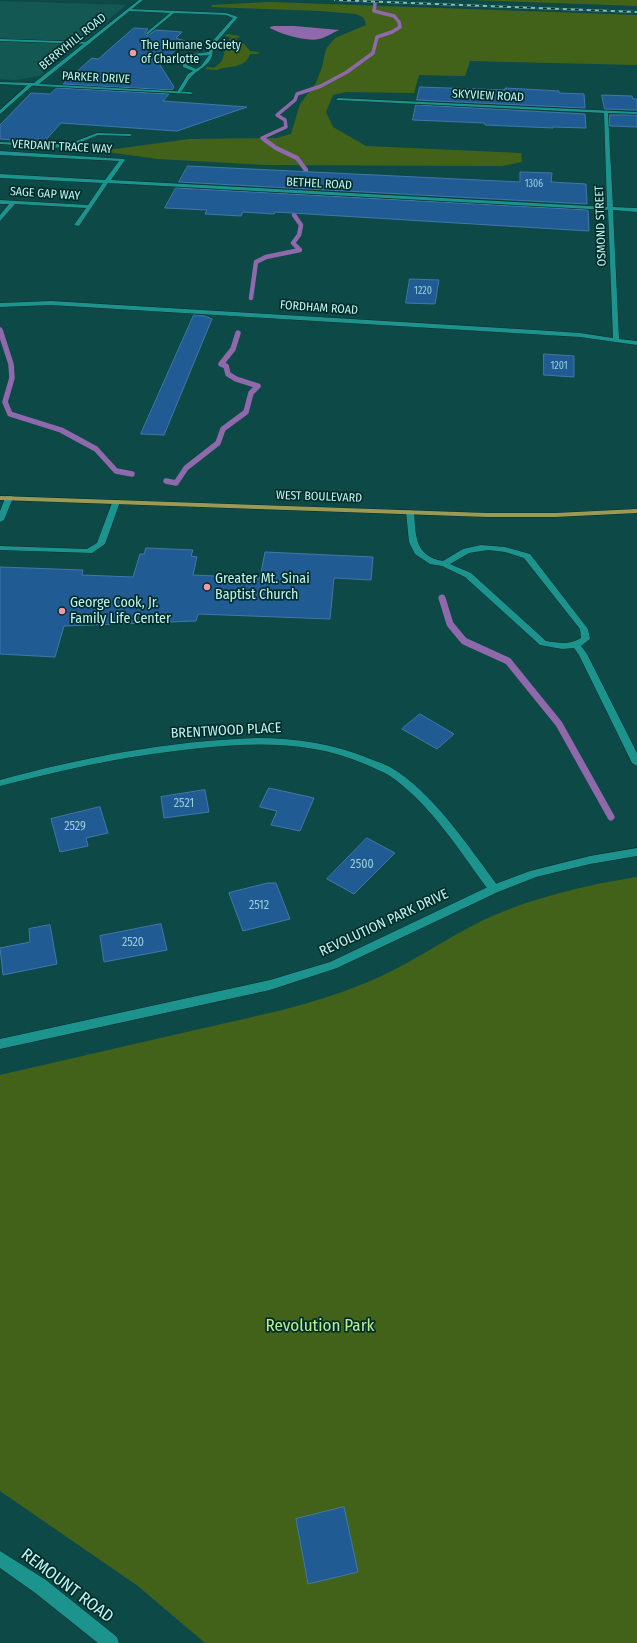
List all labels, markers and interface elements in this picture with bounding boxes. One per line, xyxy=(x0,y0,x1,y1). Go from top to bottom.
street label: BERRYHILL ROAD xyxy=(37,11,109,73)
place label: The Humane Society of Charlotte xyxy=(141,39,241,67)
marker: The Humane Society of Charlotte xyxy=(128,48,138,58)
street label: PARKER DRIVE xyxy=(62,69,130,87)
street label: SKYVIEW ROAD xyxy=(452,87,524,105)
street label: VERDANT TRACE WAY xyxy=(11,137,113,157)
street label: BETHEL ROAD xyxy=(286,175,352,193)
house number: 1306 xyxy=(525,178,543,190)
street label: SAGE GAP WAY xyxy=(9,184,81,204)
street label: OSMOND STREET xyxy=(592,185,610,267)
house number: 1220 xyxy=(414,285,432,297)
street label: FORDHAM ROAD xyxy=(280,298,358,318)
house number: 1201 xyxy=(550,360,568,372)
street label: WEST BOULEVARD xyxy=(276,488,362,506)
place label: Greater Mt. Sinai Baptist Church xyxy=(215,571,310,604)
marker: Greater Mt. Sinai Baptist Church xyxy=(202,582,212,592)
place label: George Cook, Jr. Family Life Center xyxy=(70,595,171,628)
marker: George Cook, Jr. Family Life Center xyxy=(57,606,67,616)
street label: BRENTWOOD PLACE xyxy=(170,720,282,742)
house number: 2521 xyxy=(174,797,194,811)
house number: 2529 xyxy=(64,820,86,834)
house number: 2500 xyxy=(350,858,374,872)
street label: REVOLUTION PARK DRIVE xyxy=(317,886,451,960)
house number: 2512 xyxy=(249,899,269,913)
house number: 2520 xyxy=(122,936,144,950)
park label: Revolution Park xyxy=(265,1316,375,1336)
street label: REMOUNT ROAD xyxy=(17,1545,117,1627)

